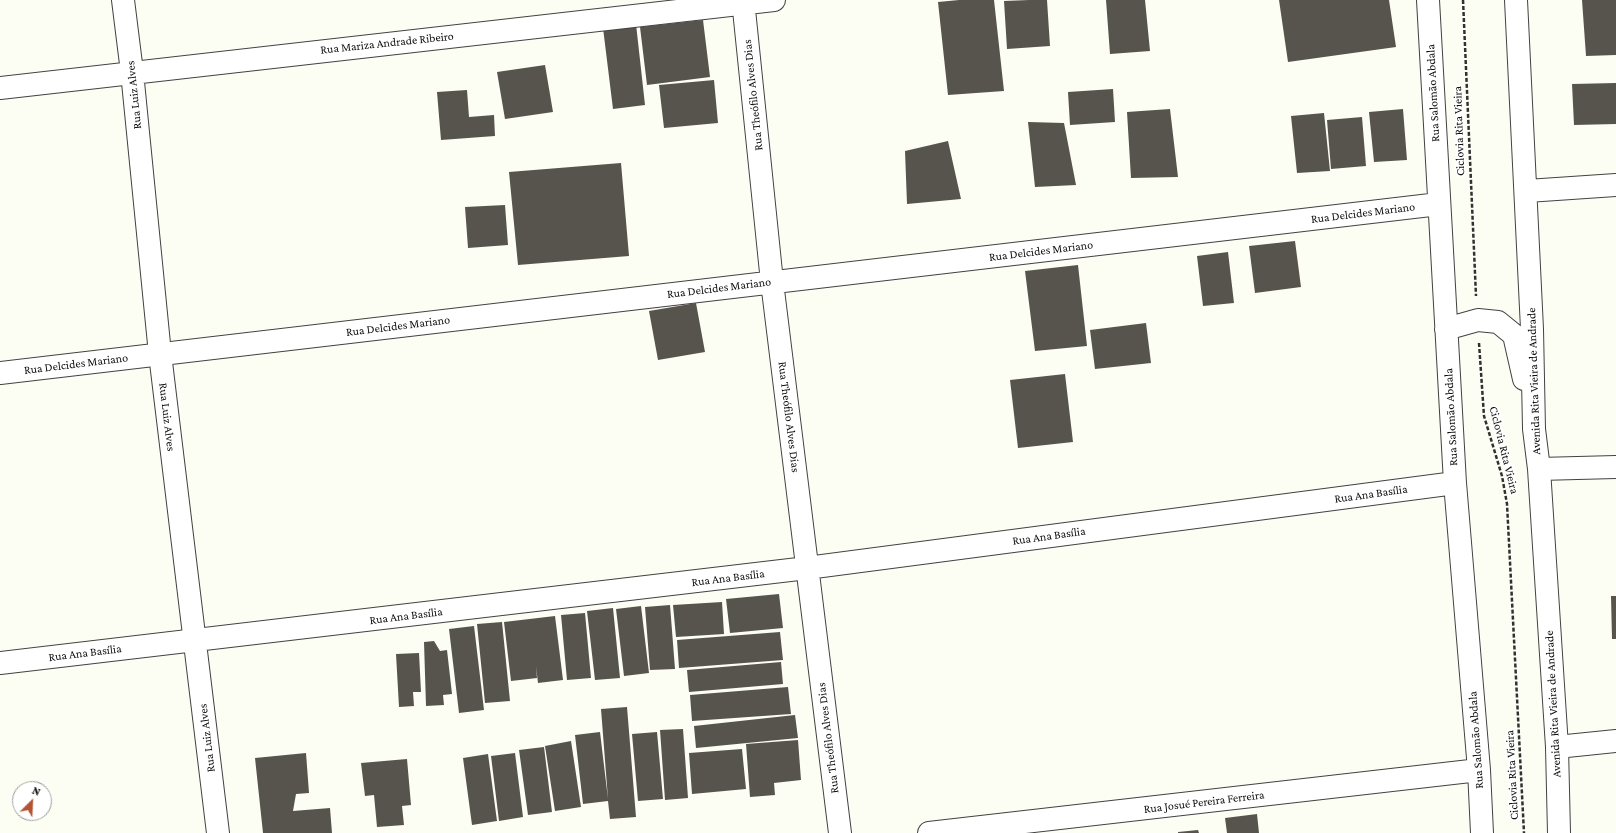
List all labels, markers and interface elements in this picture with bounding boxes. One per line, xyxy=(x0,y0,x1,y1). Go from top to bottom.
street label: Rua Mariza Andrade Ribeiro xyxy=(320,29,454,57)
street label: Rua Theófilo Alves Dias xyxy=(740,39,766,151)
street label: Rua Salomão Abdala xyxy=(1423,44,1443,142)
street label: Rua Luiz Alves xyxy=(123,60,145,130)
street label: Ciclovia Rita Vieira xyxy=(1450,86,1468,176)
street label: Rua Delcides Mariano xyxy=(1310,199,1416,227)
street label: Rua Delcides Mariano xyxy=(988,237,1094,265)
street label: Rua Delcides Mariano xyxy=(666,274,772,302)
street label: Avenida Rita Vieira de Andrade xyxy=(1524,307,1544,455)
street label: Rua Delcides Mariano xyxy=(345,312,451,340)
street label: Rua Delcides Mariano xyxy=(23,350,129,378)
street label: Rua Theófilo Alves Dias xyxy=(775,361,803,473)
street label: Rua Salomão Abdala xyxy=(1441,368,1461,466)
street label: Rua Luiz Alves xyxy=(156,382,178,452)
street label: Ciclovia Rita Vieira xyxy=(1486,405,1522,495)
street label: Rua Ana Basília xyxy=(1334,482,1408,506)
street label: Rua Ana Basília xyxy=(1012,524,1086,548)
street label: Rua Ana Basília xyxy=(691,566,765,590)
street label: Rua Ana Basília xyxy=(369,604,443,628)
street label: Avenida Rita Vieira de Andrade xyxy=(1542,630,1564,778)
street label: Rua Ana Basília xyxy=(48,641,122,665)
street label: Rua Theófilo Alves Dias xyxy=(814,682,842,794)
street label: Rua Salomão Abdala xyxy=(1465,691,1487,789)
street label: Rua Luiz Alves xyxy=(196,703,218,773)
street label: Ciclovia Rita Vieira xyxy=(1502,730,1522,820)
north arrow xyxy=(12,781,52,821)
text: N xyxy=(31,784,42,798)
street label: Rua Josué Pereira Ferreira xyxy=(1143,787,1265,817)

